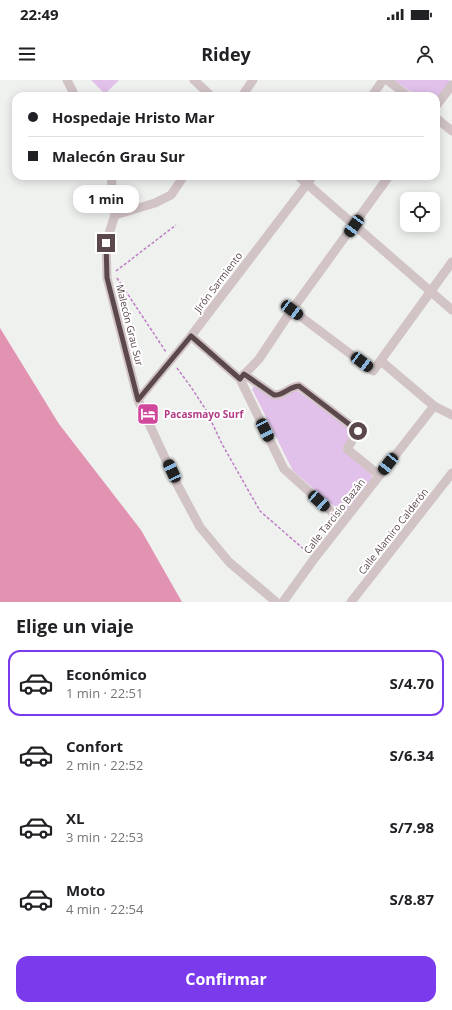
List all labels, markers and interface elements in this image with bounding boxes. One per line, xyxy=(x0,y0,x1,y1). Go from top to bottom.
text: 22:49 xyxy=(20,4,59,24)
text: Ridey xyxy=(201,42,251,66)
icon: menu xyxy=(16,43,38,65)
icon: person xyxy=(414,43,436,65)
text: Hospedaje Hristo Mar xyxy=(52,107,215,127)
text: Malecón Grau Sur xyxy=(52,146,185,166)
callout: 1 min xyxy=(73,185,139,213)
text: 1 min xyxy=(88,190,124,208)
map controls xyxy=(400,192,440,232)
button: locate xyxy=(400,192,440,232)
car xyxy=(342,213,366,239)
route end xyxy=(97,234,115,252)
street label: Jirón Sarmiento xyxy=(190,249,245,316)
street label: Malecón Grau Sur xyxy=(113,283,147,367)
car xyxy=(279,298,305,322)
car xyxy=(349,350,375,374)
hotel icon: Pacasmayo Surf xyxy=(135,401,161,427)
place label: Pacasmayo Surf xyxy=(164,407,244,421)
car xyxy=(254,417,276,443)
route start xyxy=(349,422,367,440)
car xyxy=(376,451,400,477)
car xyxy=(161,458,183,484)
street label: Calle Tarcisio Bazán xyxy=(300,475,368,557)
street label: Calle Alamiro Calderón xyxy=(355,485,431,577)
car xyxy=(306,489,332,513)
text: Elige un viaje xyxy=(16,614,134,638)
text: Económico xyxy=(66,664,147,684)
icon: car xyxy=(18,665,54,701)
text: S/4.70 xyxy=(390,673,434,693)
text: 1 min · 22:51 xyxy=(66,684,143,702)
text: Confort xyxy=(66,736,123,756)
icon: car xyxy=(18,737,54,773)
text: S/6.34 xyxy=(390,745,434,765)
text: 2 min · 22:52 xyxy=(66,756,143,774)
text: XL xyxy=(66,808,84,828)
icon: car xyxy=(18,809,54,845)
text: S/7.98 xyxy=(390,817,434,837)
text: 3 min · 22:53 xyxy=(66,828,143,846)
text: Moto xyxy=(66,880,105,900)
icon: car xyxy=(18,881,54,917)
text: S/8.87 xyxy=(390,889,434,909)
text: 4 min · 22:54 xyxy=(66,900,143,918)
button: Confirmar xyxy=(16,956,436,1002)

